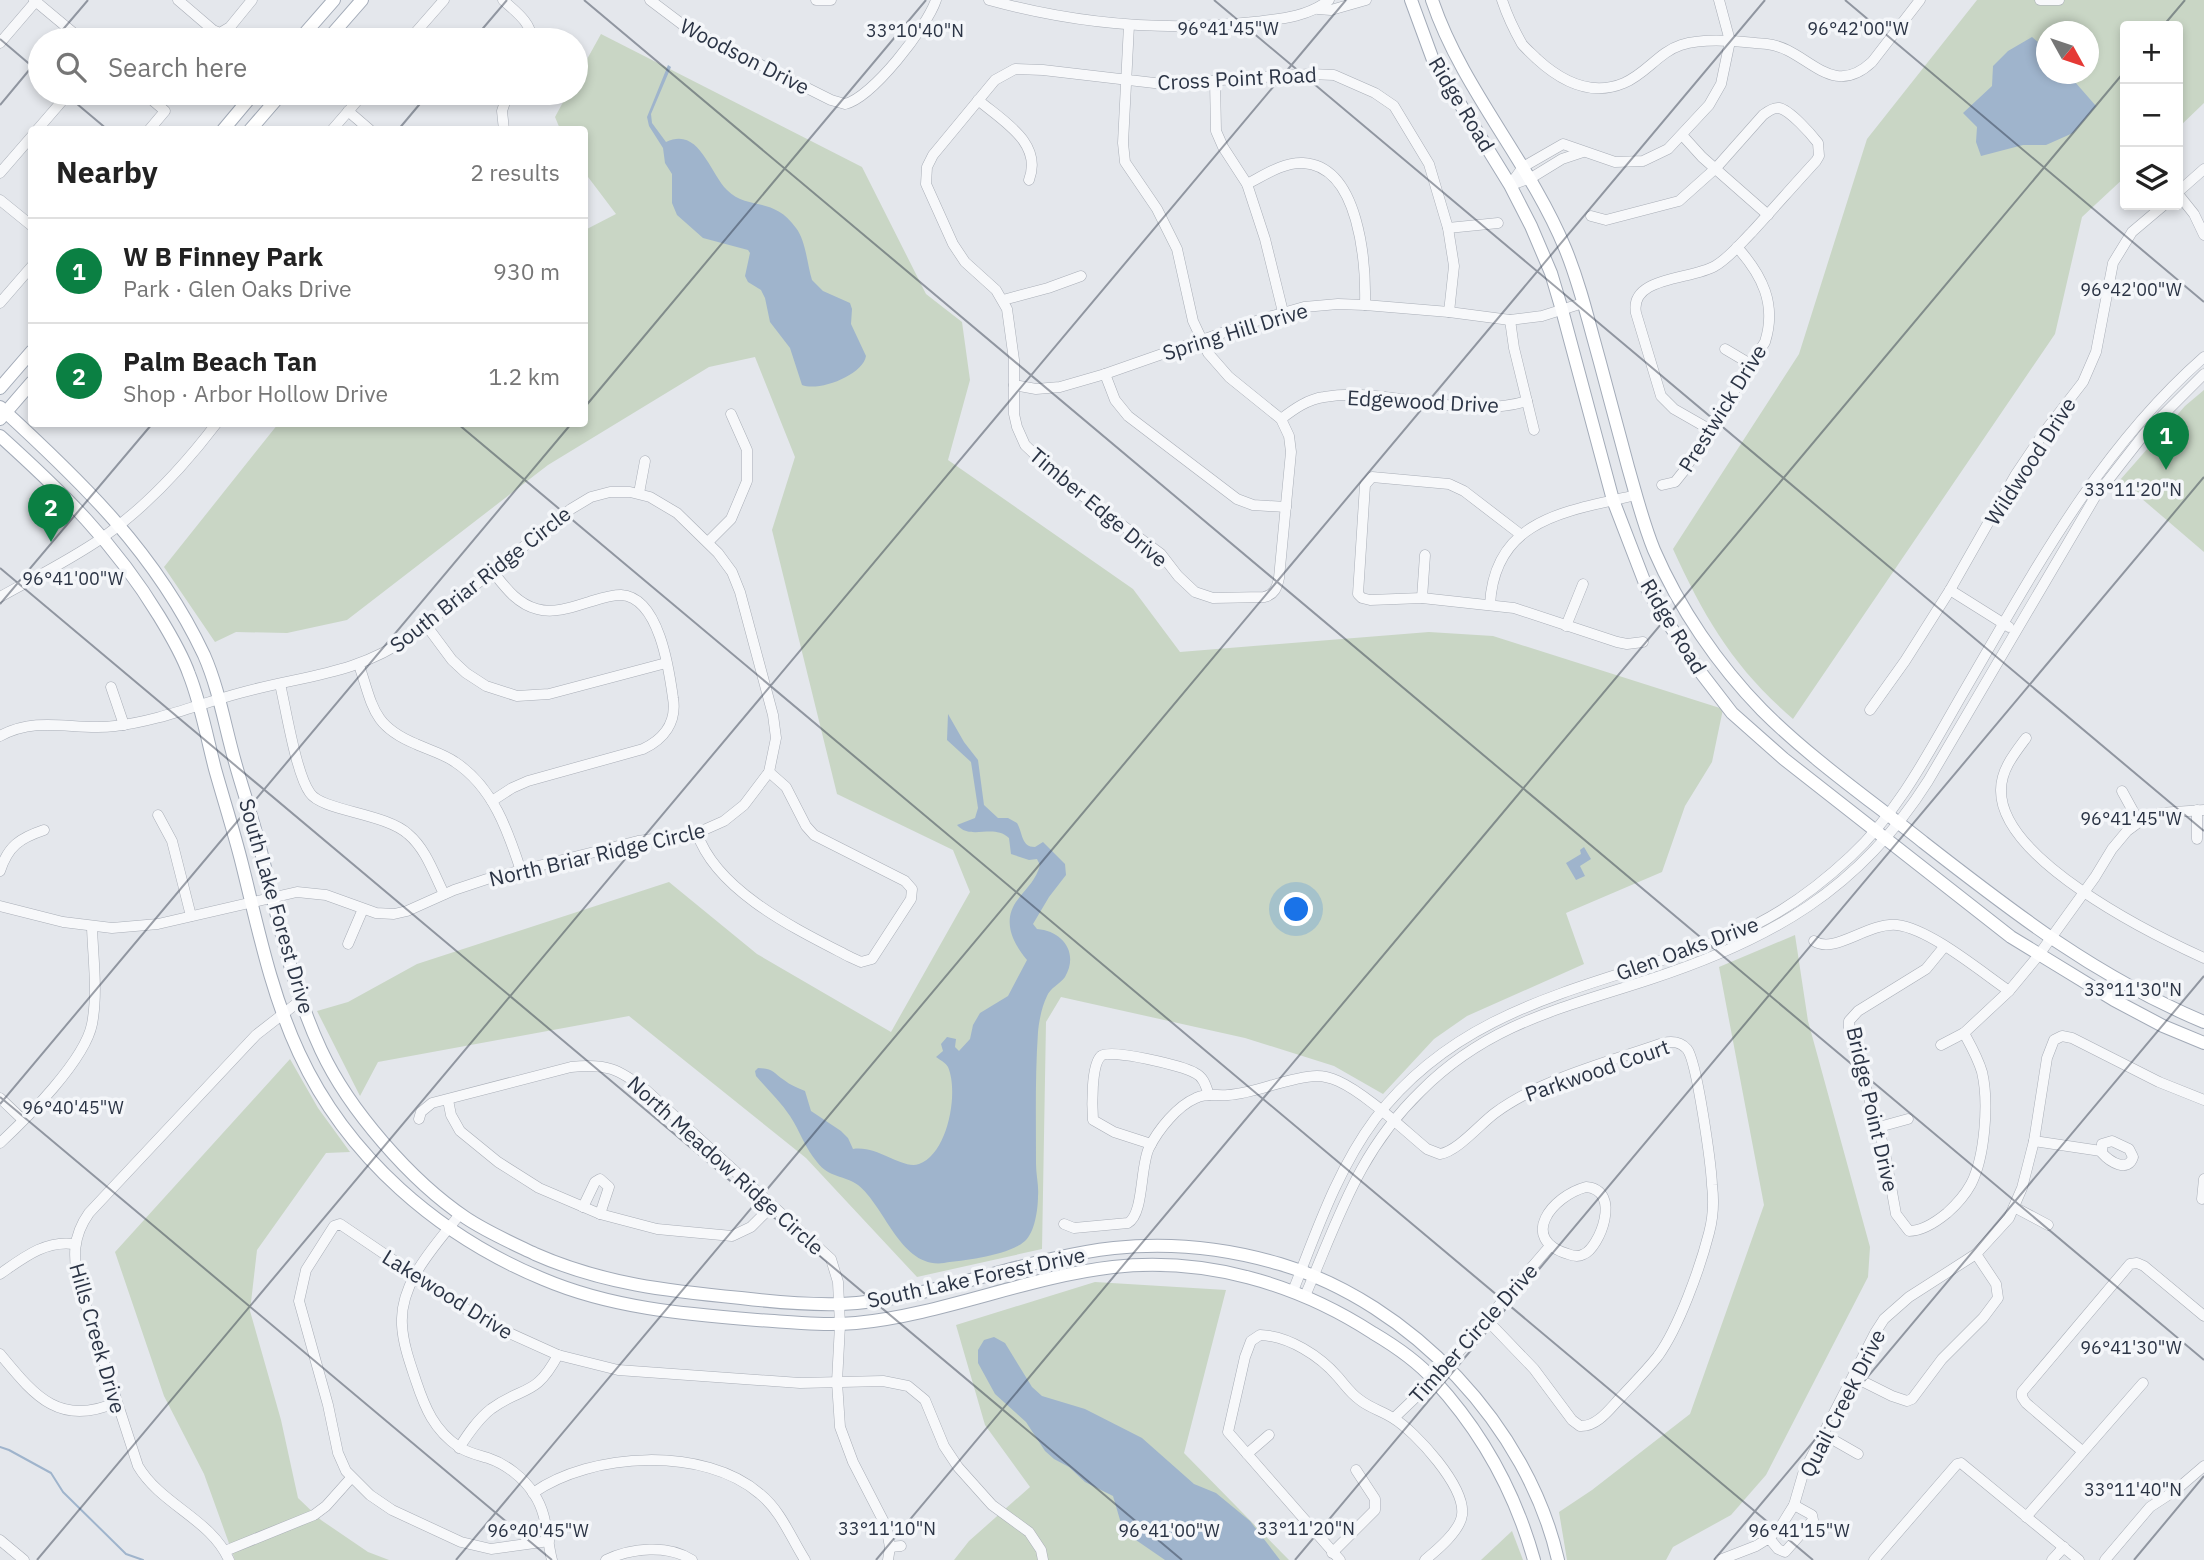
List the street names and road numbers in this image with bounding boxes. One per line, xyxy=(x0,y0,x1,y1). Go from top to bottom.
street label: Woodson Drive xyxy=(676,11,814,101)
street label: Ridge Road xyxy=(1423,51,1501,157)
street label: Cross Point Road xyxy=(1157,60,1317,96)
street label: Spring Hill Drive xyxy=(1159,296,1311,366)
street label: Prestwick Drive xyxy=(1671,339,1773,477)
street label: Edgewood Drive xyxy=(1346,383,1500,419)
street label: Wildwood Drive xyxy=(1978,392,2082,530)
street label: Timber Edge Drive xyxy=(1024,441,1174,573)
street label: South Briar Ridge Circle xyxy=(384,499,576,659)
street label: Ridge Road xyxy=(1635,573,1713,679)
street label: South Lake Forest Drive xyxy=(233,795,321,1017)
street label: North Briar Ridge Circle xyxy=(486,815,708,893)
street label: Glen Oaks Drive xyxy=(1612,909,1762,987)
street label: Bridge Point Drive xyxy=(1840,1024,1906,1194)
street label: Parkwood Court xyxy=(1521,1032,1673,1108)
street label: North Meadow Ridge Circle xyxy=(622,1069,830,1261)
street label: South Lake Forest Drive xyxy=(864,1240,1088,1314)
street label: Lakewood Drive xyxy=(377,1243,519,1345)
street label: Timber Circle Drive xyxy=(1403,1257,1543,1409)
street label: Hills Creek Drive xyxy=(63,1260,133,1416)
street label: Quail Creek Drive xyxy=(1793,1324,1891,1482)

